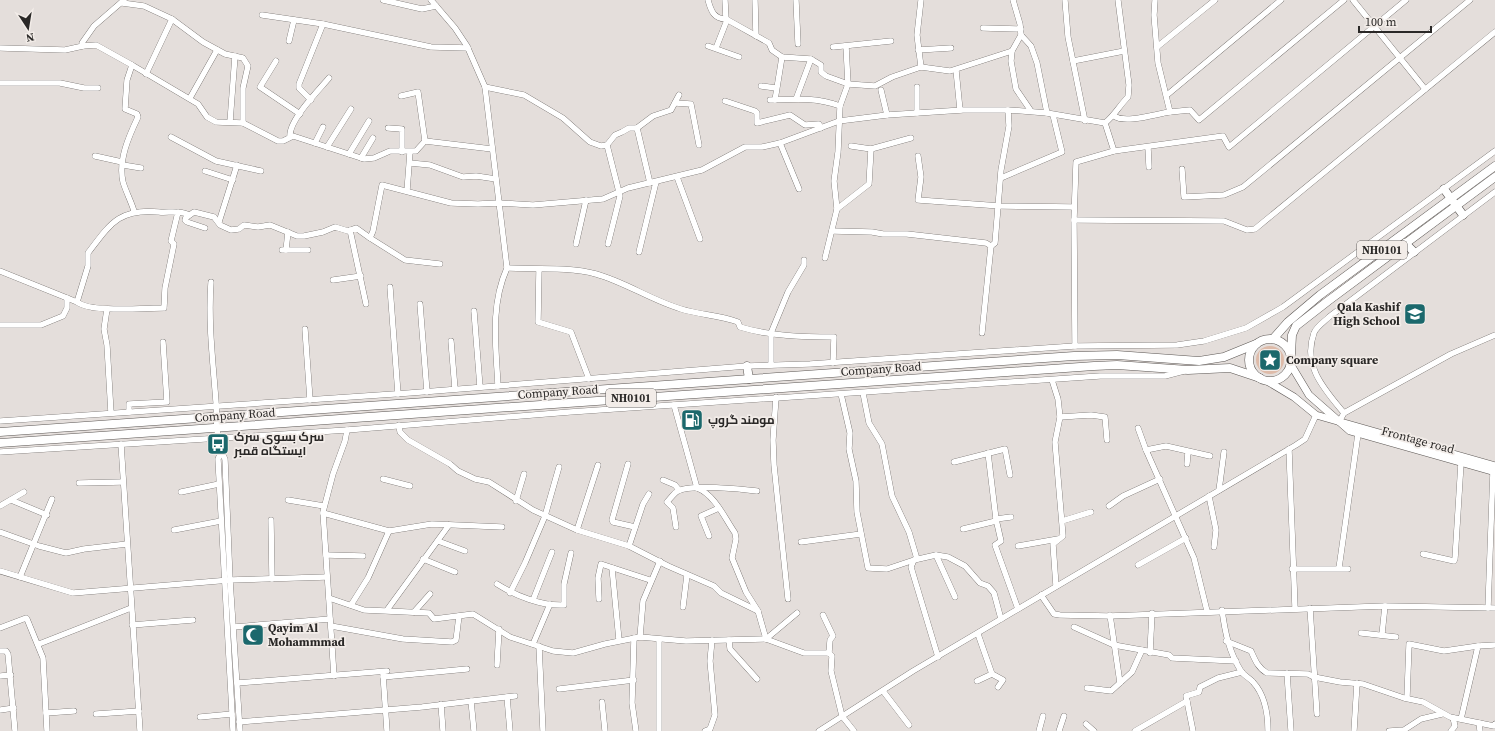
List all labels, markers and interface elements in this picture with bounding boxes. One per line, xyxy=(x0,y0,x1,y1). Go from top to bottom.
north arrow xyxy=(8,8,48,48)
scale bar xyxy=(1359,8,1431,34)
text: 100 m xyxy=(1365,14,1397,30)
text: N xyxy=(24,29,35,45)
road number: NH0101 xyxy=(1357,241,1407,259)
place label: Qala Kashif High School xyxy=(1333,299,1402,329)
school or university icon: Qala Kashif High School xyxy=(1402,301,1428,327)
place icon: Company square xyxy=(1257,347,1283,373)
place label: Company square xyxy=(1286,352,1378,368)
street label: Company Road xyxy=(840,358,922,380)
street label: Company Road xyxy=(517,381,599,403)
road number: NH0101 xyxy=(606,389,656,407)
street label: Company Road xyxy=(194,404,276,426)
fuel station icon: مومند گروپ xyxy=(679,407,705,433)
place label: مومند گروپ xyxy=(708,412,775,429)
street label: Frontage road xyxy=(1380,423,1456,457)
place label: سرک بسوی سرک ایستگاه قمبر xyxy=(233,429,324,459)
bus stop icon: سرک بسوی سرک ایستگاه قمبر xyxy=(205,431,231,457)
place label: Qayim Al Mohammmad xyxy=(268,620,345,650)
mosque icon: Qayim Al Mohammmad xyxy=(240,622,266,648)

